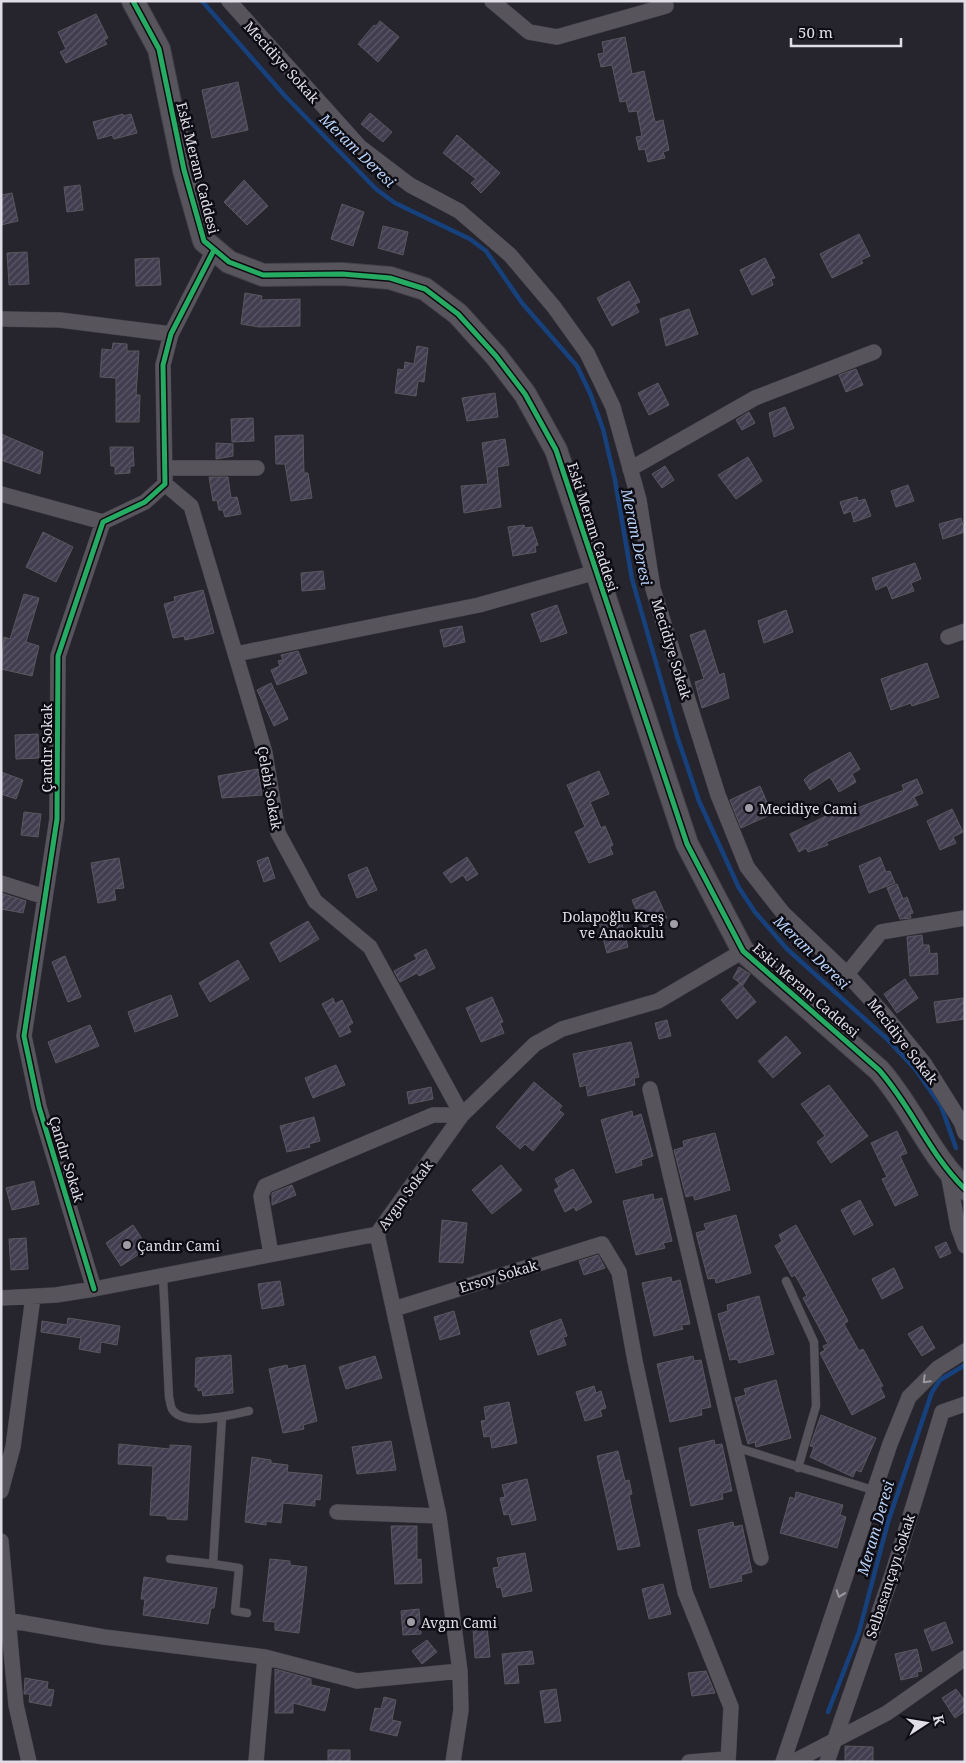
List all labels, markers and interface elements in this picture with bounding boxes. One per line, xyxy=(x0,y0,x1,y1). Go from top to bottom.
scale bar xyxy=(791,15,901,47)
street label: Mecidiye Sokak xyxy=(240,17,324,108)
text: 50 m xyxy=(798,22,833,42)
street label: Eski Meram Caddesi xyxy=(172,100,224,236)
water label: Meram Deresi xyxy=(315,108,401,192)
street label: Eski Meram Caddesi xyxy=(563,460,623,595)
water label: Meram Deresi xyxy=(617,486,657,587)
street label: Mecidiye Sokak xyxy=(648,596,697,702)
street label: Çandır Sokak xyxy=(37,703,56,792)
street label: Çelebi Sokak xyxy=(253,745,287,832)
place label: Mecidiye Cami xyxy=(759,799,858,818)
marker: Mecidiye Cami xyxy=(743,802,755,814)
place label: Dolapoğlu Kreş ve Anaokulu xyxy=(562,907,664,942)
water label: Meram Deresi xyxy=(769,910,855,994)
marker: Dolapoğlu Kreş ve Anaokulu xyxy=(668,918,680,930)
street label: Eski Meram Caddesi xyxy=(749,939,864,1042)
street label: Mecidiye Sokak xyxy=(863,994,943,1088)
street label: Çandır Sokak xyxy=(45,1114,89,1205)
street label: Avgın Sokak xyxy=(373,1156,437,1234)
place label: Çandır Cami xyxy=(137,1236,221,1255)
marker: Çandır Cami xyxy=(121,1239,133,1251)
street label: Ersoy Sokak xyxy=(457,1255,540,1297)
one-way arrow xyxy=(922,1374,931,1383)
water label: Meram Deresi xyxy=(852,1478,898,1579)
street label: Selbasançayı Sokak xyxy=(861,1511,919,1641)
one-way arrow xyxy=(836,1589,846,1598)
place label: Avgın Cami xyxy=(421,1613,498,1632)
marker: Avgın Cami xyxy=(405,1616,417,1628)
north arrow xyxy=(901,1698,951,1748)
text: K xyxy=(929,1713,950,1728)

